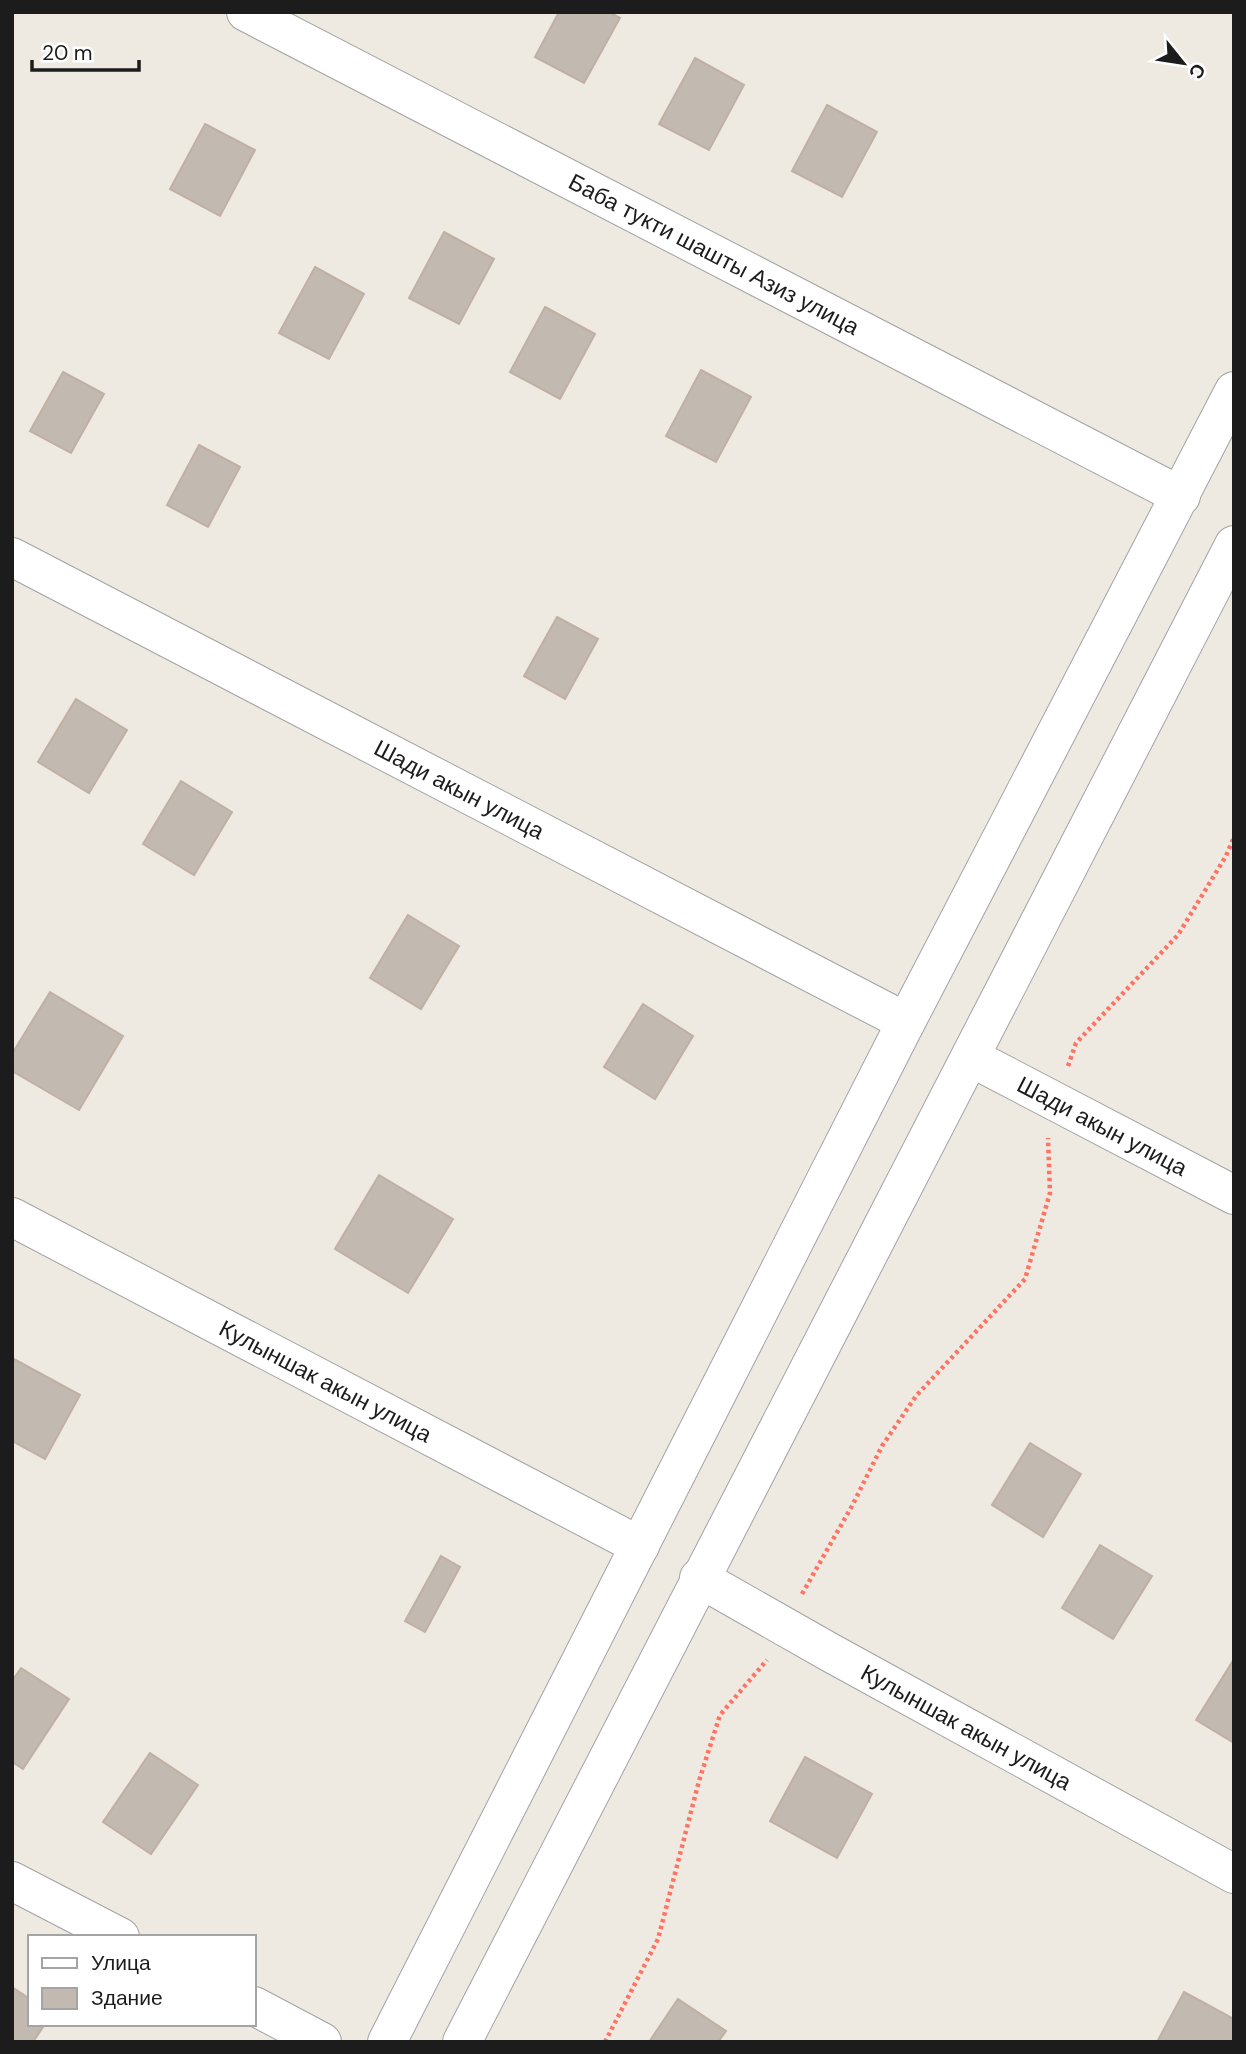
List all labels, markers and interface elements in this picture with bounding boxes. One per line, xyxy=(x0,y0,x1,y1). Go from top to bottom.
scale bar xyxy=(32,28,138,72)
north arrow xyxy=(1148,28,1218,98)
text: 20 m xyxy=(42,39,93,67)
text: С xyxy=(1183,59,1212,84)
street label: Баба тукти шашты Азиз улица xyxy=(564,167,865,342)
street label: Шади акын улица xyxy=(369,733,550,846)
street label: Шади акын улица xyxy=(1012,1069,1193,1183)
street label: Кулыншак акын улица xyxy=(214,1313,437,1449)
street label: Кулыншак акын улица xyxy=(856,1657,1077,1797)
legend xyxy=(28,1935,256,2026)
text: Улица xyxy=(91,1949,151,1977)
text: Здание xyxy=(91,1984,163,2012)

